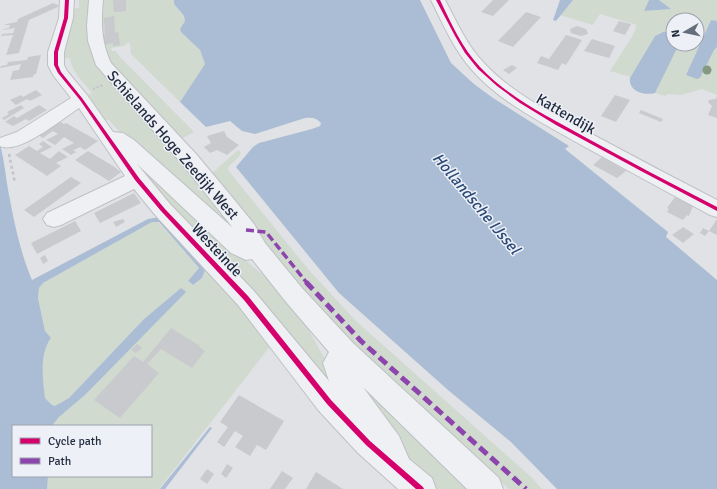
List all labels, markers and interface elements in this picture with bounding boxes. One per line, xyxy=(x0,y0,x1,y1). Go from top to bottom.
north arrow xyxy=(665,12,705,52)
text: N xyxy=(669,29,683,38)
street label: Schielands Hoge Zeedijk West xyxy=(103,67,243,223)
street label: Kattendijk xyxy=(533,90,600,139)
water label: Hollandsche IJssel xyxy=(428,149,525,260)
street label: Westeinde xyxy=(188,220,246,280)
legend xyxy=(12,425,152,477)
text: Cycle path xyxy=(48,434,101,449)
text: Path xyxy=(48,454,71,469)

